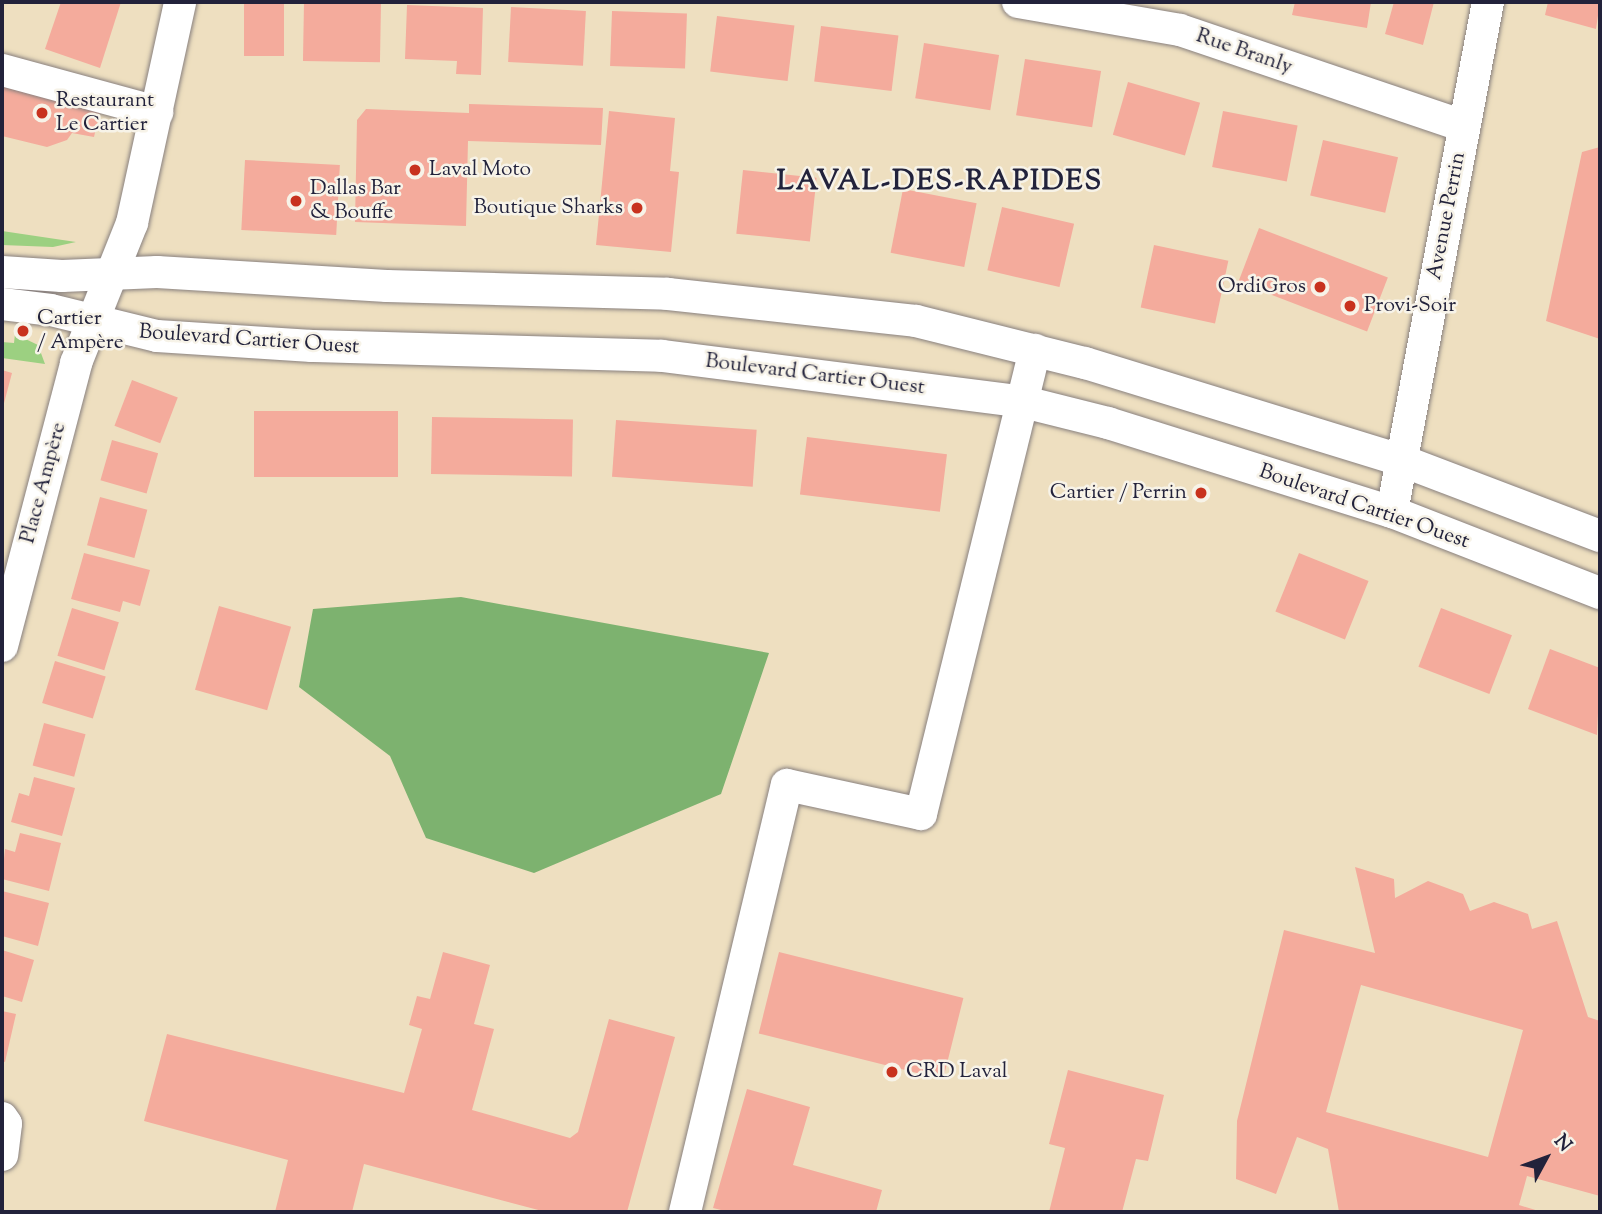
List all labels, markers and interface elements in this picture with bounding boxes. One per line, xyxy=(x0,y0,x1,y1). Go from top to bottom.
street label: Rue Branly xyxy=(1193,24,1295,80)
place label: Restaurant Le Cartier xyxy=(56,88,154,138)
marker: Restaurant Le Cartier xyxy=(34,105,50,121)
street label: Avenue Perrin xyxy=(1422,150,1472,282)
place label: Laval Moto xyxy=(429,157,531,183)
marker: Laval Moto xyxy=(407,162,423,178)
district label: LAVAL-DES-RAPIDES xyxy=(779,165,1101,199)
place label: Dallas Bar & Bouffe xyxy=(310,176,401,226)
marker: Dallas Bar & Bouffe xyxy=(288,193,304,209)
place label: Boutique Sharks xyxy=(474,195,623,221)
marker: Boutique Sharks xyxy=(629,200,645,216)
place label: OrdiGros xyxy=(1218,274,1306,300)
marker: OrdiGros xyxy=(1312,279,1328,295)
place label: Provi-Soir xyxy=(1364,293,1456,319)
marker: Provi-Soir xyxy=(1342,298,1358,314)
place label: Cartier / Ampère xyxy=(37,306,124,356)
street label: Boulevard Cartier Ouest xyxy=(138,320,360,360)
marker: Cartier / Ampère xyxy=(15,323,31,339)
street label: Boulevard Cartier Ouest xyxy=(704,349,926,401)
street label: Place Ampère xyxy=(16,420,72,546)
street label: Boulevard Cartier Ouest xyxy=(1256,459,1472,555)
place label: Cartier / Perrin xyxy=(1050,480,1187,506)
marker: Cartier / Perrin xyxy=(1193,485,1209,501)
place label: CRD Laval xyxy=(906,1059,1008,1085)
marker: CRD Laval xyxy=(884,1064,900,1080)
north arrow xyxy=(1511,1123,1581,1193)
text: N xyxy=(1547,1129,1577,1158)

